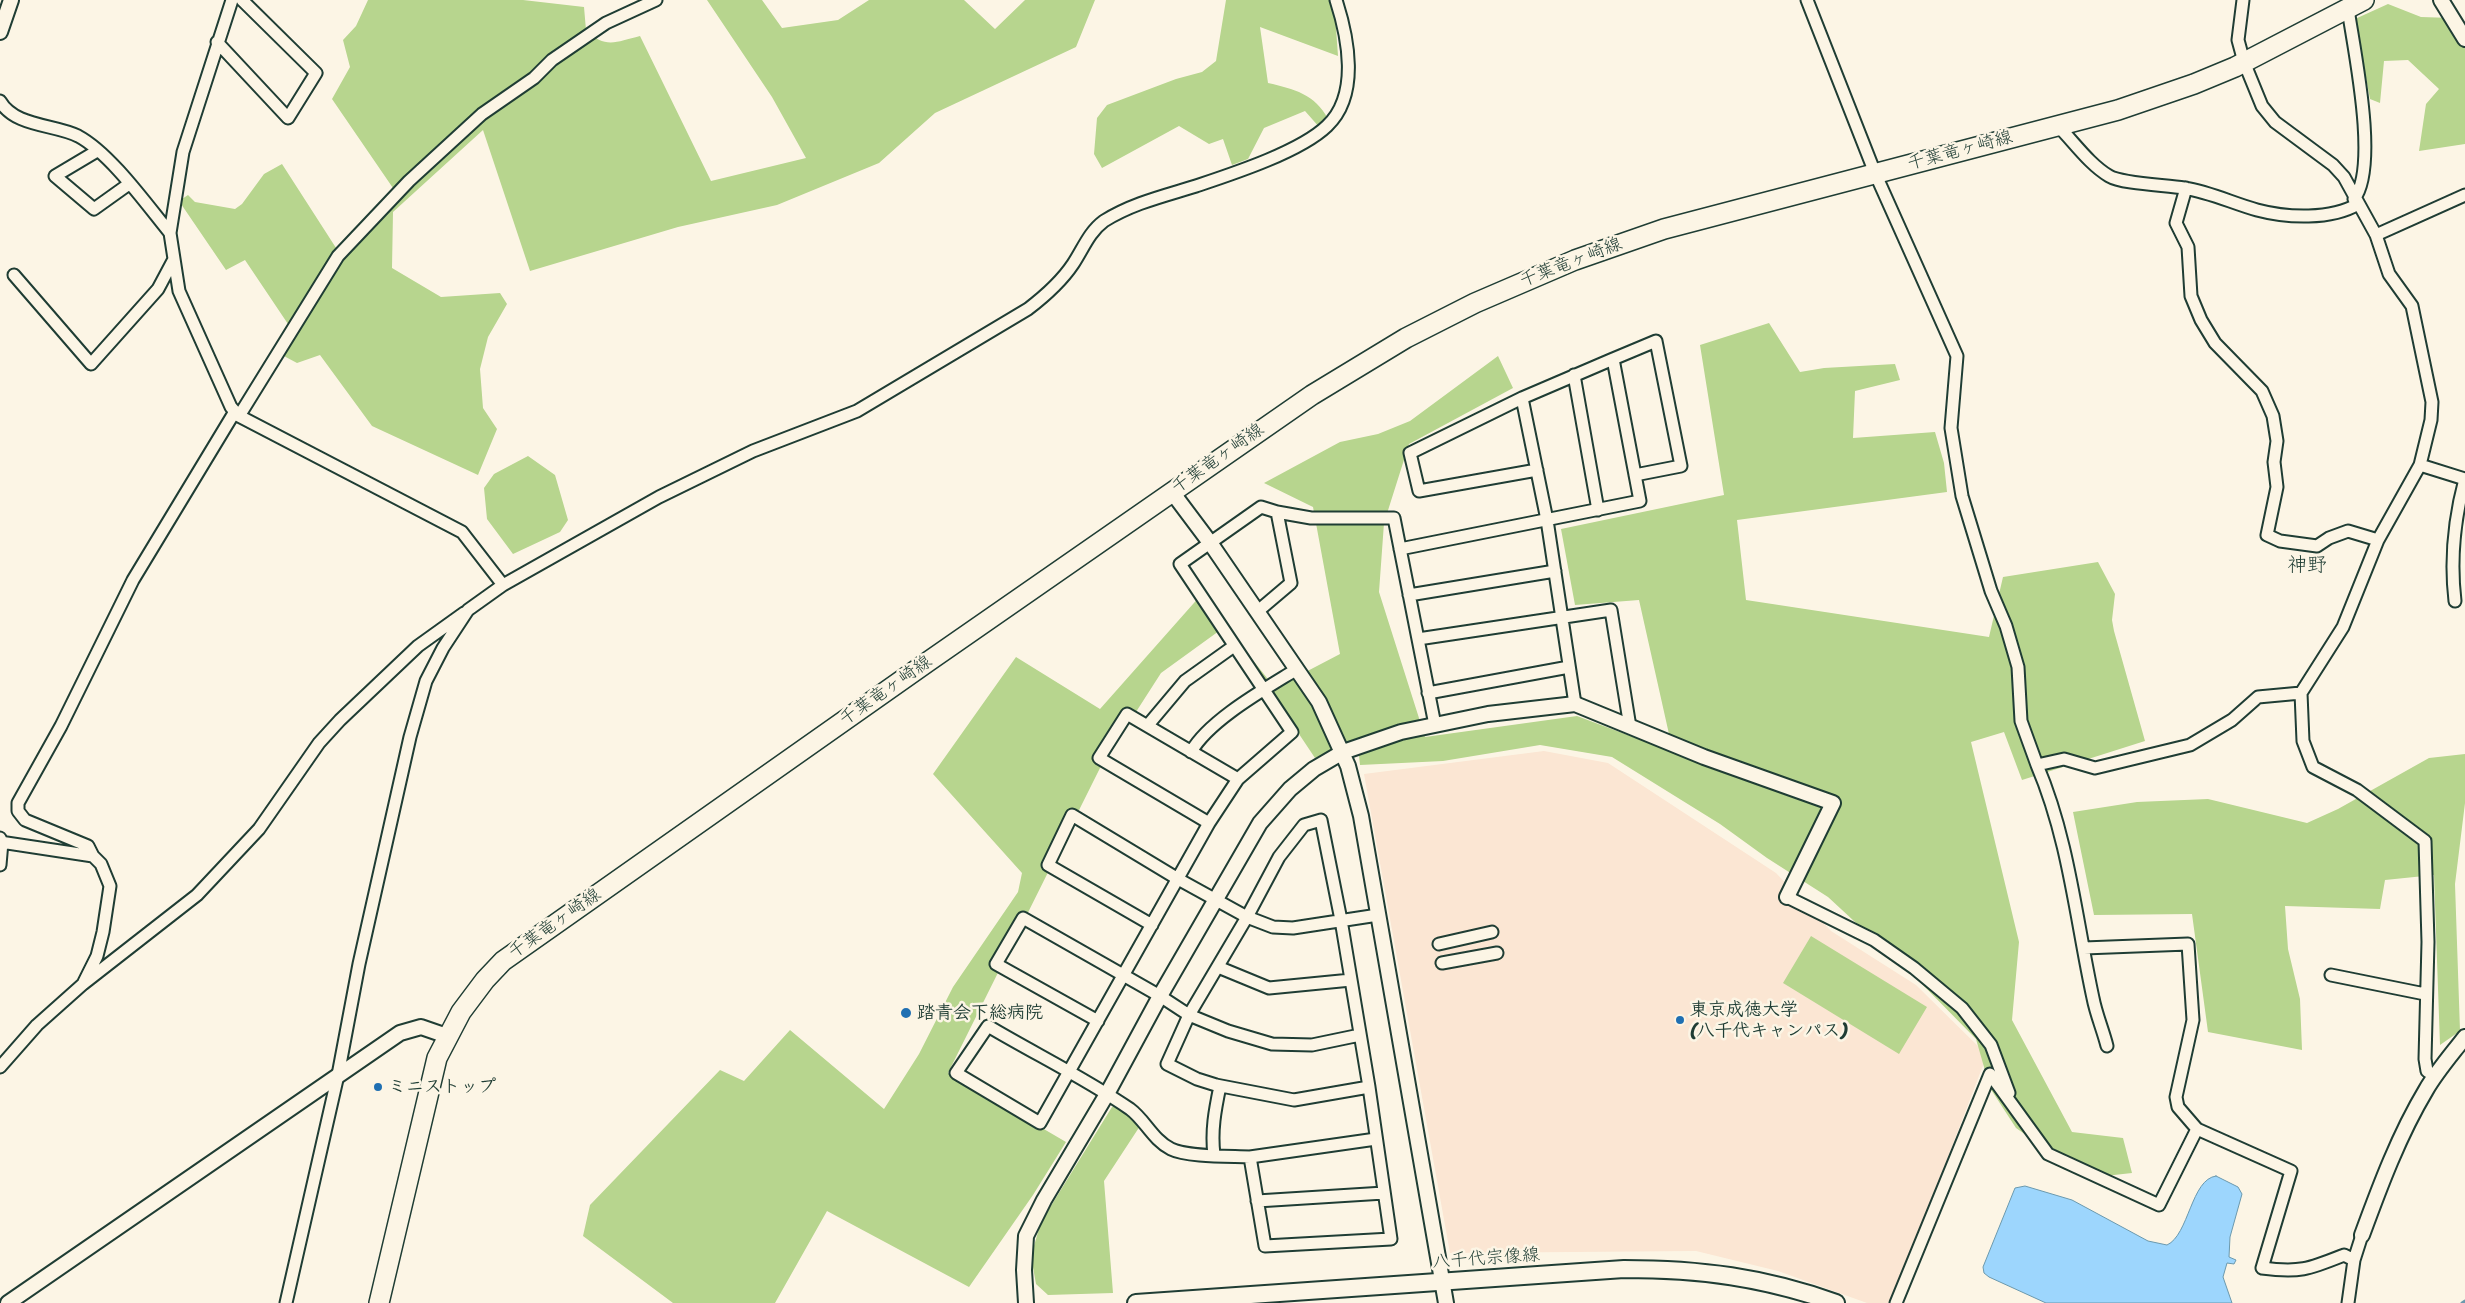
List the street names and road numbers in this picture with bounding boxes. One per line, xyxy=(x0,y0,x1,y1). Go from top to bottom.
street label: 千葉竜ヶ崎線 xyxy=(1905,127,2015,175)
street label: 千葉竜ヶ崎線 xyxy=(1517,234,1625,292)
street label: 千葉竜ヶ崎線 xyxy=(1168,419,1268,499)
street label: 千葉竜ヶ崎線 xyxy=(836,651,936,731)
street label: 千葉竜ヶ崎線 xyxy=(505,884,605,964)
street label: 八千代宗像線 xyxy=(1431,1244,1541,1274)

